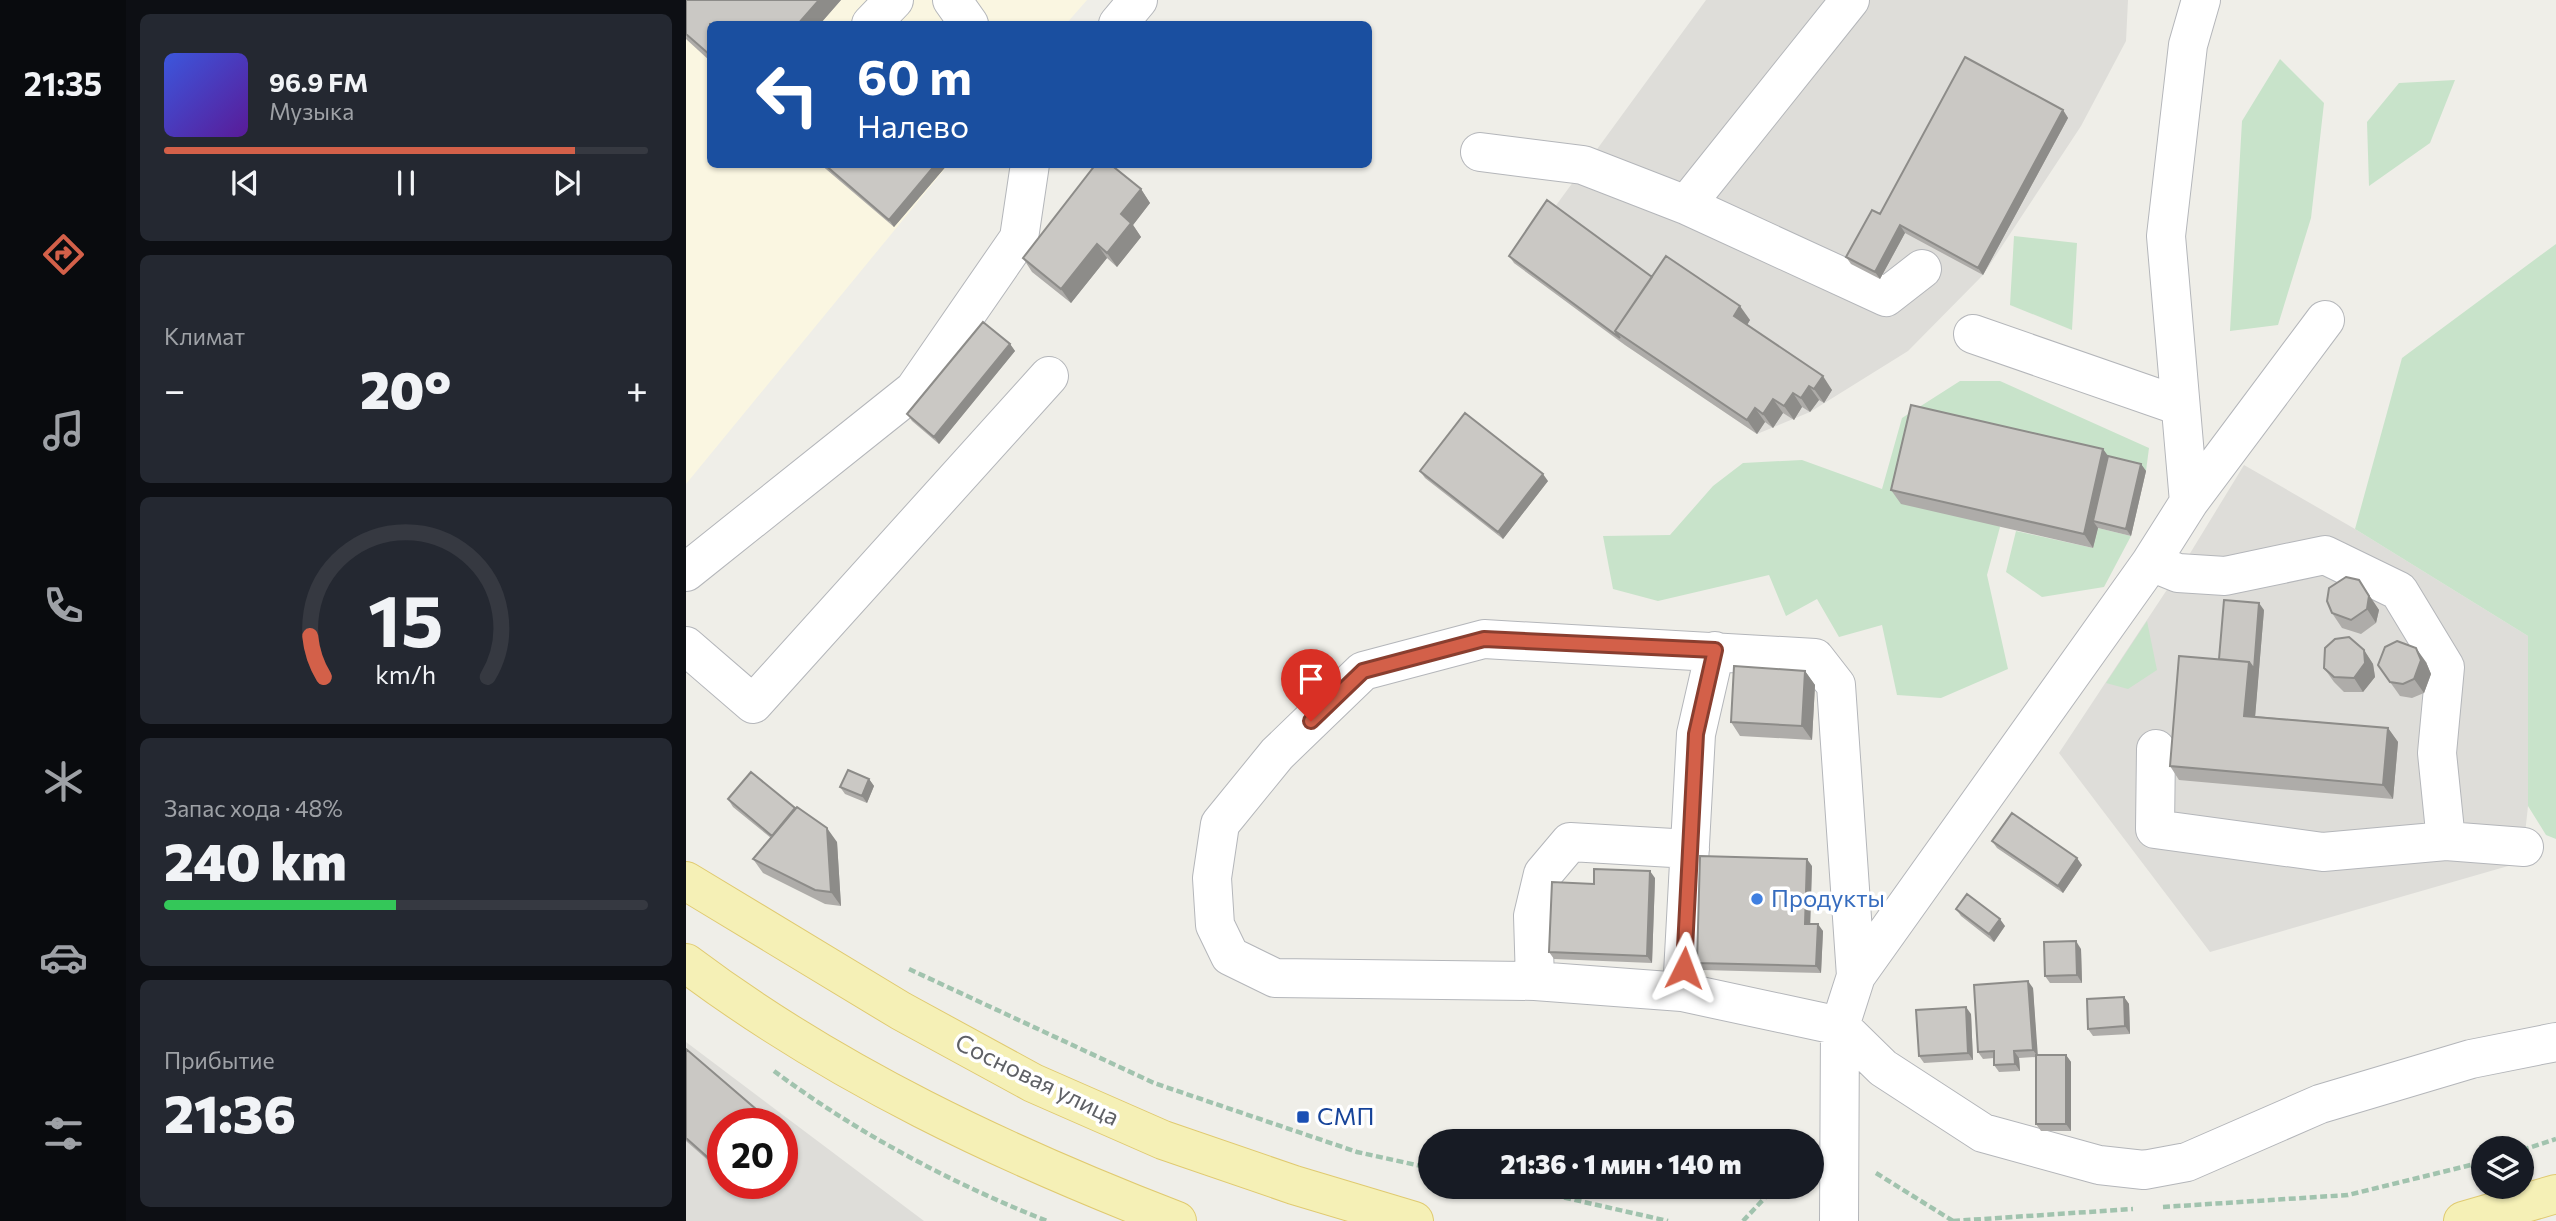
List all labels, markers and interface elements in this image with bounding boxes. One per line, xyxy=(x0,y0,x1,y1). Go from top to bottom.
text: 60 m xyxy=(857,45,972,105)
icon: left xyxy=(742,49,833,140)
text: 21:35 xyxy=(24,63,102,103)
text: 96.9 FM xyxy=(269,66,368,97)
text: Музыка xyxy=(269,97,354,125)
text: Налево xyxy=(857,105,969,145)
icon: previous xyxy=(226,164,264,202)
icon: pause xyxy=(387,164,425,202)
icon: next xyxy=(548,164,586,202)
icon: directions xyxy=(39,230,88,279)
text: Климат xyxy=(164,322,245,350)
text: 20° xyxy=(360,356,451,420)
text: − xyxy=(164,365,186,412)
text: + xyxy=(626,365,648,412)
icon: music xyxy=(39,406,88,455)
text: 15 xyxy=(368,573,444,662)
icon: phone xyxy=(39,581,88,630)
pin xyxy=(1281,649,1341,721)
text: km/h xyxy=(376,658,436,688)
icon: arrive xyxy=(1292,660,1330,698)
icon: climate xyxy=(39,757,88,806)
text: Запас хода · 48% xyxy=(164,794,343,822)
text: 240 km xyxy=(164,828,347,892)
place label: Продукты xyxy=(1771,883,1885,912)
marker: Продукты xyxy=(1749,891,1765,907)
position arrow xyxy=(1647,931,1721,1005)
icon: car xyxy=(39,933,88,982)
street label: Сосновая улица xyxy=(951,1026,1124,1131)
text: Прибытие xyxy=(164,1046,275,1074)
text: 21:36 xyxy=(164,1080,296,1144)
place label: СМП xyxy=(1317,1101,1374,1130)
speed limit sign: 20 xyxy=(707,1108,798,1199)
icon: filters xyxy=(39,1109,88,1158)
marker: СМП xyxy=(1295,1109,1311,1125)
map controls xyxy=(2471,1136,2534,1199)
button: layers xyxy=(2471,1136,2534,1199)
text: 21:36 · 1 мин · 140 m xyxy=(1501,1148,1741,1179)

